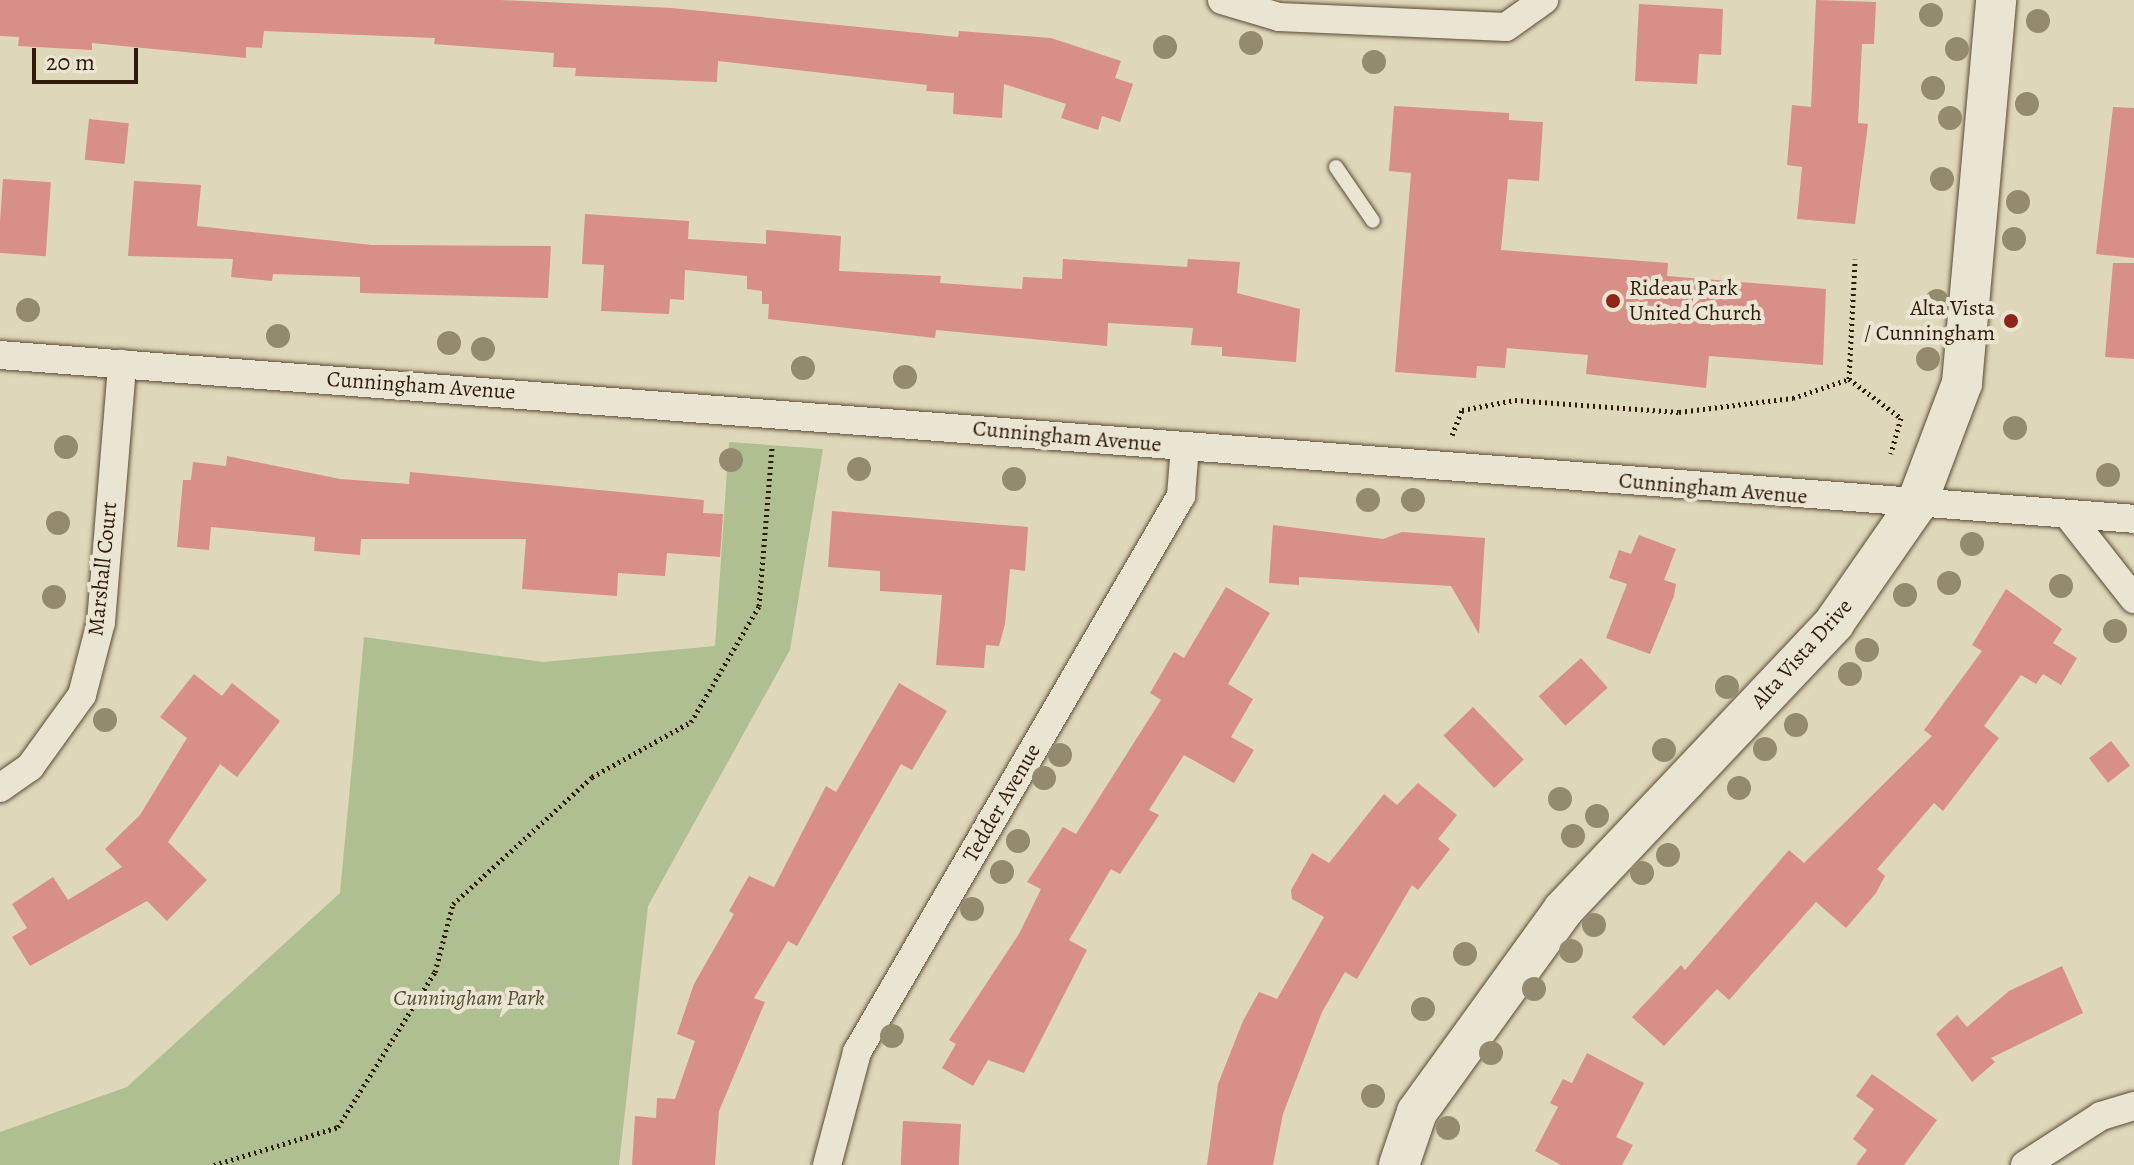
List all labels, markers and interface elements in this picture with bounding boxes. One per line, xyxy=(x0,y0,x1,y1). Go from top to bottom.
scale bar xyxy=(36,32,142,82)
text: 20 m xyxy=(46,46,95,78)
place label: Rideau Park United Church xyxy=(1629,275,1762,326)
marker: Rideau Park United Church xyxy=(1604,292,1622,310)
place label: Alta Vista / Cunningham xyxy=(1864,295,1995,346)
marker: Alta Vista / Cunningham xyxy=(2002,312,2020,330)
street label: Cunningham Avenue xyxy=(326,366,516,406)
street label: Cunningham Avenue xyxy=(972,416,1162,458)
street label: Cunningham Avenue xyxy=(1618,468,1808,510)
street label: Marshall Court xyxy=(83,501,123,637)
street label: Alta Vista Drive xyxy=(1746,594,1858,714)
street label: Tedder Avenue xyxy=(957,739,1047,867)
park label: Cunningham Park xyxy=(393,986,545,1012)

